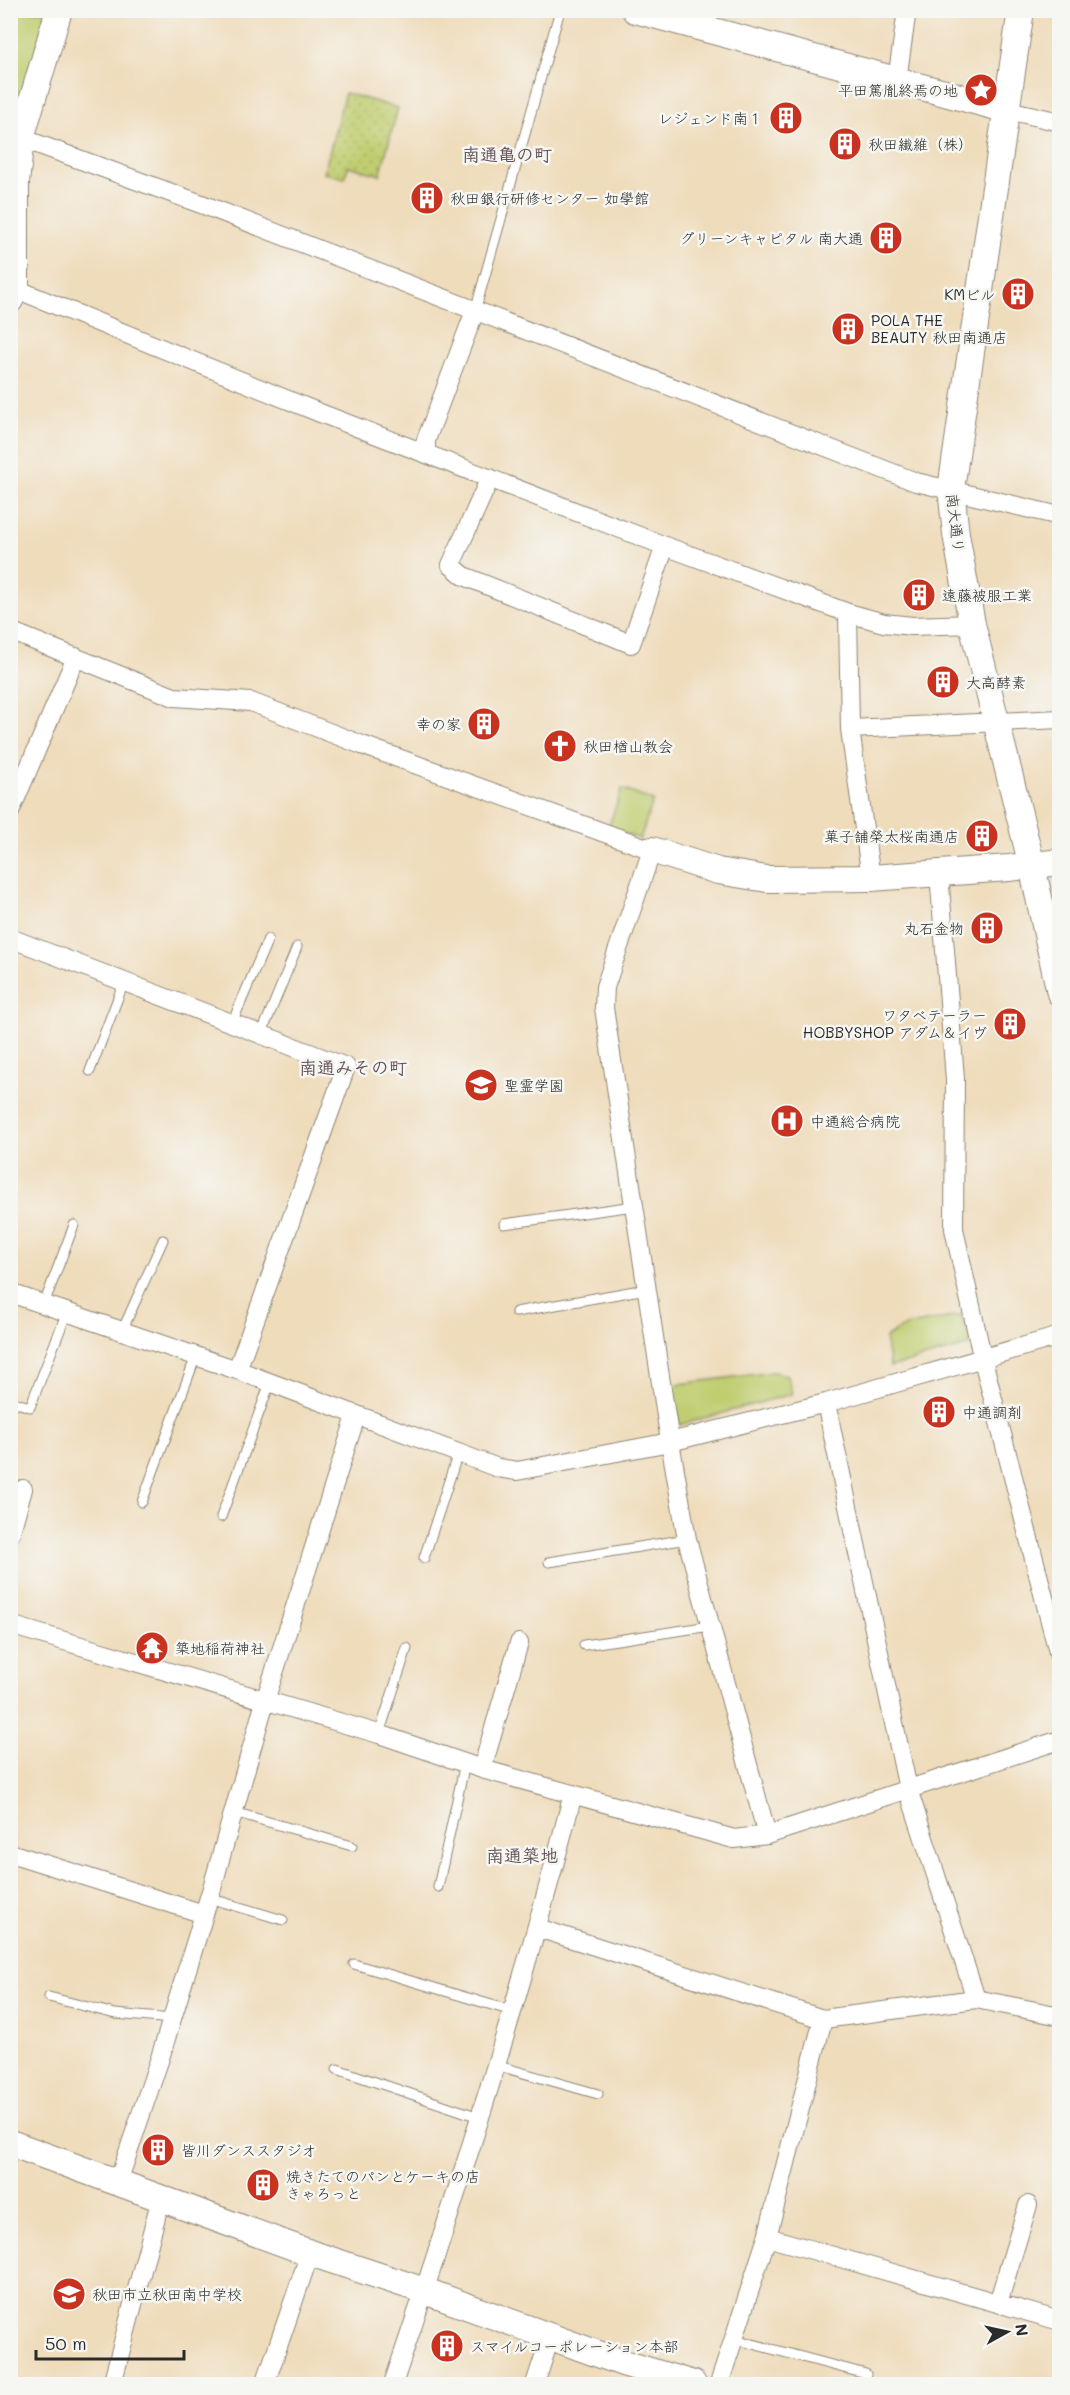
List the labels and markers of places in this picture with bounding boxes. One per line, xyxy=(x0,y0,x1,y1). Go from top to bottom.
place icon: 平田篤胤終焉の地 xyxy=(963,72,999,108)
place label: 平田篤胤終焉の地 xyxy=(838,80,958,100)
building icon: レジェンド南１ xyxy=(768,100,804,136)
place label: レジェンド南１ xyxy=(658,108,763,128)
building icon: 秋田繊維（株） xyxy=(827,126,863,162)
place label: 秋田繊維（株） xyxy=(868,134,973,154)
building icon: 秋田銀行研修センター 如學館 xyxy=(409,180,445,216)
place label: 秋田銀行研修センター 如學館 xyxy=(450,188,649,208)
building icon: グリーンキャピタル 南大通 xyxy=(868,220,904,256)
place label: グリーンキャピタル 南大通 xyxy=(679,228,863,248)
building icon: KMビル xyxy=(1000,276,1036,312)
place label: KMビル xyxy=(944,284,995,304)
place label: POLA THE BEAUTY 秋田南通店 xyxy=(871,310,1007,347)
building icon: POLA THE BEAUTY 秋田南通店 xyxy=(830,311,866,347)
building icon: 遠藤被服工業 xyxy=(901,577,937,613)
place label: 遠藤被服工業 xyxy=(942,585,1032,605)
building icon: 大高酵素 xyxy=(925,664,961,700)
place label: 大高酵素 xyxy=(966,672,1026,692)
building icon: 幸の家 xyxy=(466,706,502,742)
place label: 幸の家 xyxy=(416,714,461,734)
church icon: 秋田楢山教会 xyxy=(542,728,578,764)
place label: 秋田楢山教会 xyxy=(583,736,673,756)
building icon: 菓子舗榮太桜南通店 xyxy=(964,818,1000,854)
place label: 菓子舗榮太桜南通店 xyxy=(824,826,959,846)
building icon: 丸石金物 xyxy=(969,910,1005,946)
place label: 丸石金物 xyxy=(904,918,964,938)
place label: ワタベテーラー HOBBYSHOP アダム＆イヴ xyxy=(803,1005,987,1042)
building icon: ワタベテーラー HOBBYSHOP アダム＆イヴ xyxy=(992,1006,1028,1042)
school or university icon: 聖霊学園 xyxy=(463,1067,499,1103)
place label: 聖霊学園 xyxy=(504,1075,564,1095)
hospital icon: 中通総合病院 xyxy=(769,1103,805,1139)
place label: 中通総合病院 xyxy=(810,1111,900,1131)
building icon: 中通調剤 xyxy=(921,1394,957,1430)
place label: 中通調剤 xyxy=(962,1402,1022,1422)
temple icon: 築地稲荷神社 xyxy=(134,1630,170,1666)
place label: 築地稲荷神社 xyxy=(175,1638,265,1658)
building icon: 皆川ダンススタジオ xyxy=(140,2132,176,2168)
place label: 皆川ダンススタジオ xyxy=(181,2140,316,2160)
place label: 焼きたてのパンとケーキの店 きゃろっと xyxy=(286,2166,480,2203)
building icon: 焼きたてのパンとケーキの店 きゃろっと xyxy=(245,2167,281,2203)
school or university icon: 秋田市立秋田南中学校 xyxy=(51,2276,87,2312)
place label: 秋田市立秋田南中学校 xyxy=(92,2284,242,2304)
building icon: スマイルコーポレーション本部 xyxy=(429,2328,465,2364)
place label: スマイルコーポレーション本部 xyxy=(470,2336,679,2356)

